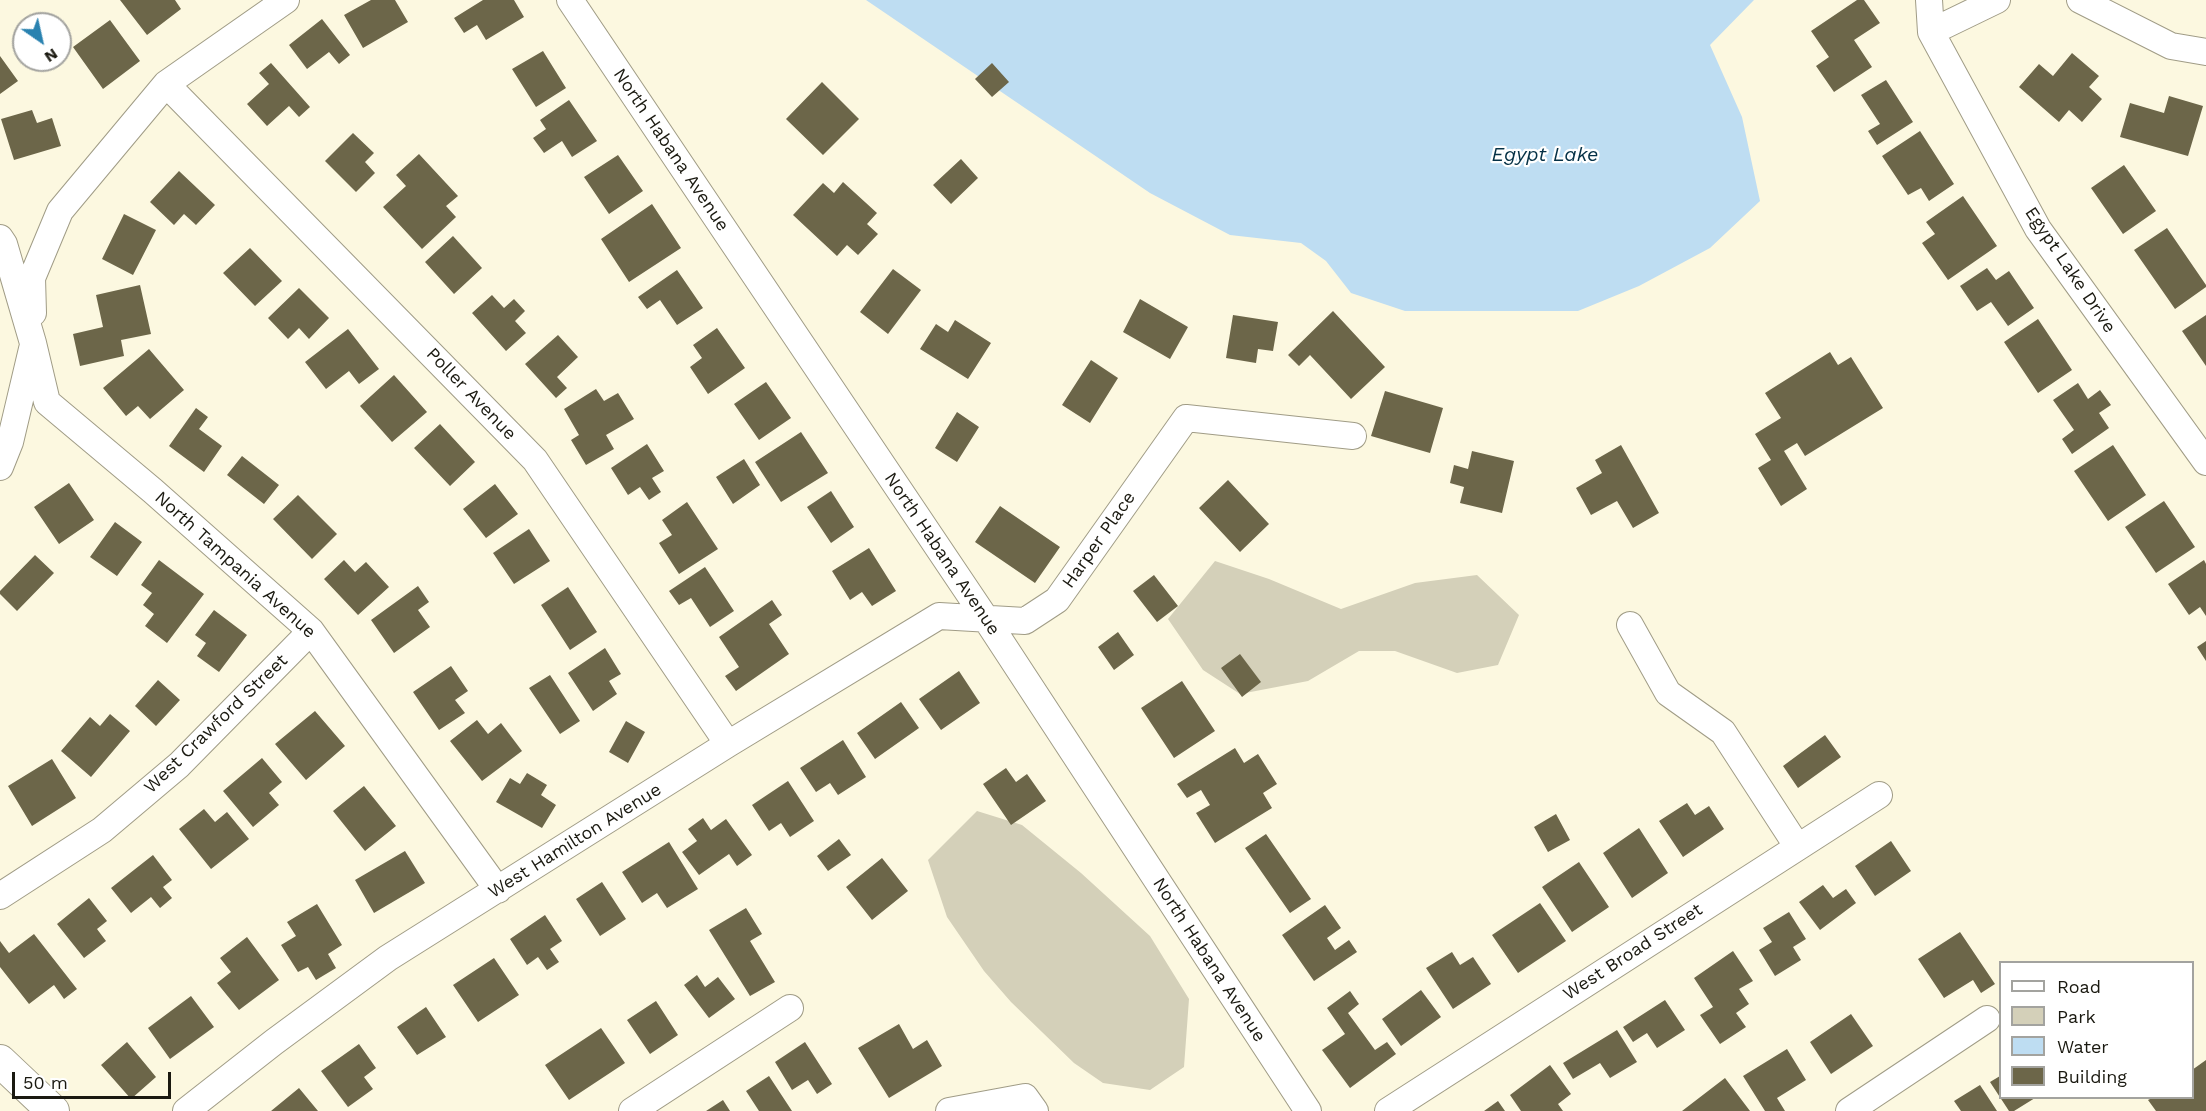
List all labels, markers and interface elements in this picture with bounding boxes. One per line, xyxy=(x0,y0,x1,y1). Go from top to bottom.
north arrow xyxy=(12,12,72,72)
text: N xyxy=(41,44,61,67)
street label: North Habana Avenue xyxy=(609,65,733,235)
water label: Egypt Lake xyxy=(1491,143,1599,167)
street label: Egypt Lake Drive xyxy=(2020,203,2120,337)
street label: Poller Avenue xyxy=(421,343,521,445)
street label: North Habana Avenue xyxy=(880,469,1004,639)
street label: North Tampania Avenue xyxy=(150,487,320,643)
street label: Harper Place xyxy=(1058,488,1140,592)
street label: West Crawford Street xyxy=(140,650,292,798)
street label: West Hamilton Avenue xyxy=(485,779,665,903)
street label: North Habana Avenue xyxy=(1148,874,1270,1046)
street label: West Broad Street xyxy=(1559,899,1707,1005)
legend xyxy=(1999,961,2194,1099)
text: Road xyxy=(2057,976,2101,997)
text: Park xyxy=(2057,1006,2096,1027)
text: Water xyxy=(2057,1036,2109,1057)
scale bar xyxy=(15,1060,174,1098)
text: Building xyxy=(2057,1066,2127,1087)
text: 50 m xyxy=(23,1072,68,1093)

